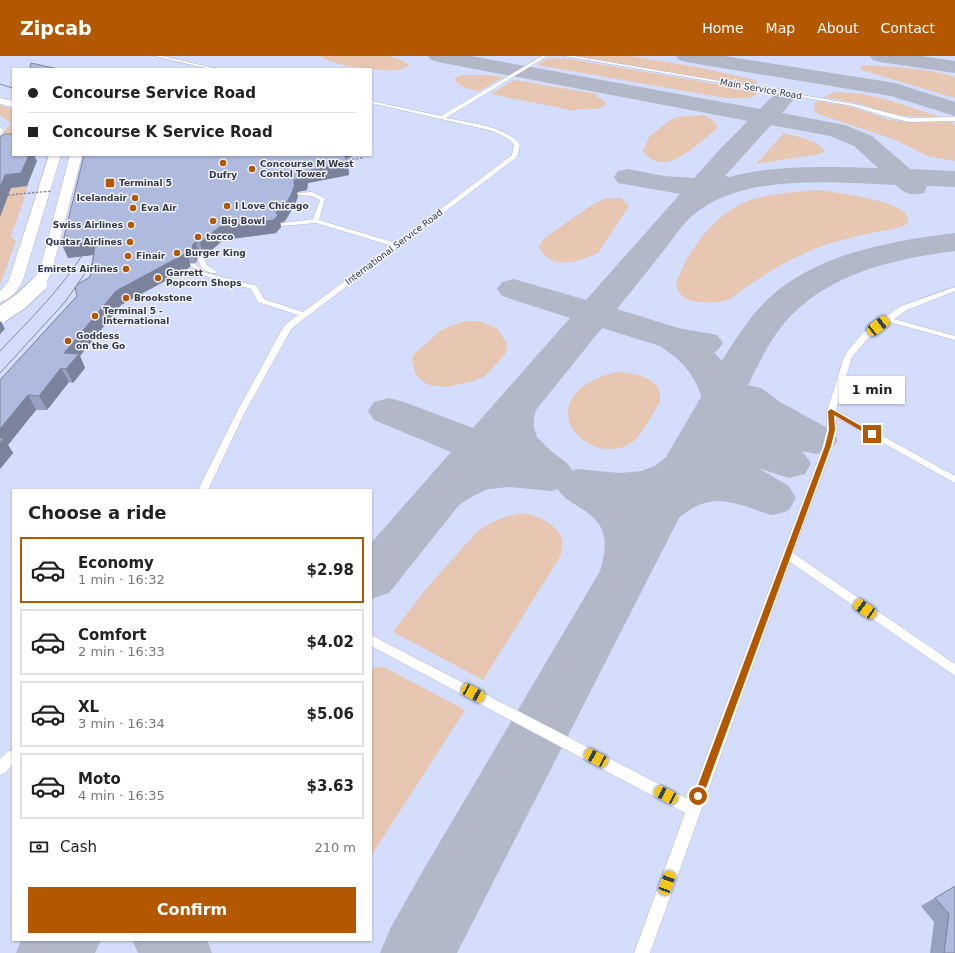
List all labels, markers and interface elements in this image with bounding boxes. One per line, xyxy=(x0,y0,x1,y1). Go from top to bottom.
text: Zipcab xyxy=(20,17,92,39)
text: Home xyxy=(702,20,744,36)
text: Map xyxy=(766,20,795,36)
text: About xyxy=(817,20,859,36)
text: Contact xyxy=(881,20,935,36)
street label: Main Service Road xyxy=(719,77,803,101)
text: Concourse Service Road xyxy=(52,84,256,102)
text: Concourse K Service Road xyxy=(52,123,273,141)
marker: Dufry xyxy=(218,158,228,168)
place label: Concourse M West Contol Tower xyxy=(260,159,354,179)
marker: Concourse M West Contol Tower xyxy=(247,164,257,174)
place label: Dufry xyxy=(209,170,237,180)
marker: Terminal 5 xyxy=(104,177,116,189)
place label: Terminal 5 xyxy=(119,178,172,188)
place label: Icelandair xyxy=(77,193,128,203)
marker: Icelandair xyxy=(130,193,140,203)
marker: I Love Chicago xyxy=(222,201,232,211)
place label: I Love Chicago xyxy=(235,201,309,211)
marker: Eva Air xyxy=(128,203,138,213)
place label: Eva Air xyxy=(141,203,177,213)
street label: International Service Road xyxy=(343,207,445,287)
marker: Big Bowl xyxy=(208,216,218,226)
place label: Big Bowl xyxy=(221,216,265,226)
place label: Swiss Airlines xyxy=(53,220,123,230)
marker: Swiss Airlines xyxy=(126,220,136,230)
marker: tocco xyxy=(193,232,203,242)
place label: tocco xyxy=(206,232,233,242)
place label: Quatar Airlines xyxy=(45,237,122,247)
marker: Quatar Airlines xyxy=(125,237,135,247)
marker: Burger King xyxy=(172,248,182,258)
place label: Burger King xyxy=(185,248,246,258)
marker: Finair xyxy=(123,251,133,261)
place label: Finair xyxy=(136,251,166,261)
place label: Emirets Airlines xyxy=(38,264,118,274)
marker: Emirets Airlines xyxy=(121,264,131,274)
place label: Garrett Popcorn Shops xyxy=(166,268,242,288)
marker: Garrett Popcorn Shops xyxy=(153,273,163,283)
marker: Brookstone xyxy=(121,293,131,303)
place label: Brookstone xyxy=(134,293,192,303)
place label: Terminal 5 - International xyxy=(103,306,169,326)
marker: Terminal 5 - International xyxy=(90,311,100,321)
car xyxy=(865,314,891,338)
place label: Goddess on the Go xyxy=(76,331,125,351)
marker: Goddess on the Go xyxy=(63,336,73,346)
callout: 1 min xyxy=(839,376,905,404)
text: 1 min xyxy=(852,382,892,397)
route end xyxy=(863,425,881,443)
text: Choose a ride xyxy=(28,502,167,523)
icon: car xyxy=(30,552,66,588)
text: Economy xyxy=(78,554,154,572)
text: $2.98 xyxy=(307,561,354,579)
text: 1 min · 16:32 xyxy=(78,572,165,587)
car xyxy=(852,597,878,621)
icon: car xyxy=(30,624,66,660)
text: Comfort xyxy=(78,626,146,644)
text: $4.02 xyxy=(307,633,354,651)
text: 2 min · 16:33 xyxy=(78,644,165,659)
car xyxy=(460,682,486,704)
icon: car xyxy=(30,696,66,732)
text: XL xyxy=(78,698,99,716)
text: $5.06 xyxy=(307,705,354,723)
text: 3 min · 16:34 xyxy=(78,716,165,731)
car xyxy=(583,747,609,769)
icon: car xyxy=(30,768,66,804)
text: Moto xyxy=(78,770,121,788)
text: $3.63 xyxy=(307,777,354,795)
car xyxy=(653,784,679,806)
route start xyxy=(689,787,707,805)
text: 4 min · 16:35 xyxy=(78,788,165,803)
icon: cash xyxy=(28,836,50,858)
text: Cash xyxy=(60,838,97,856)
text: 210 m xyxy=(314,840,356,855)
car xyxy=(657,870,677,896)
button: Confirm xyxy=(28,887,356,933)

